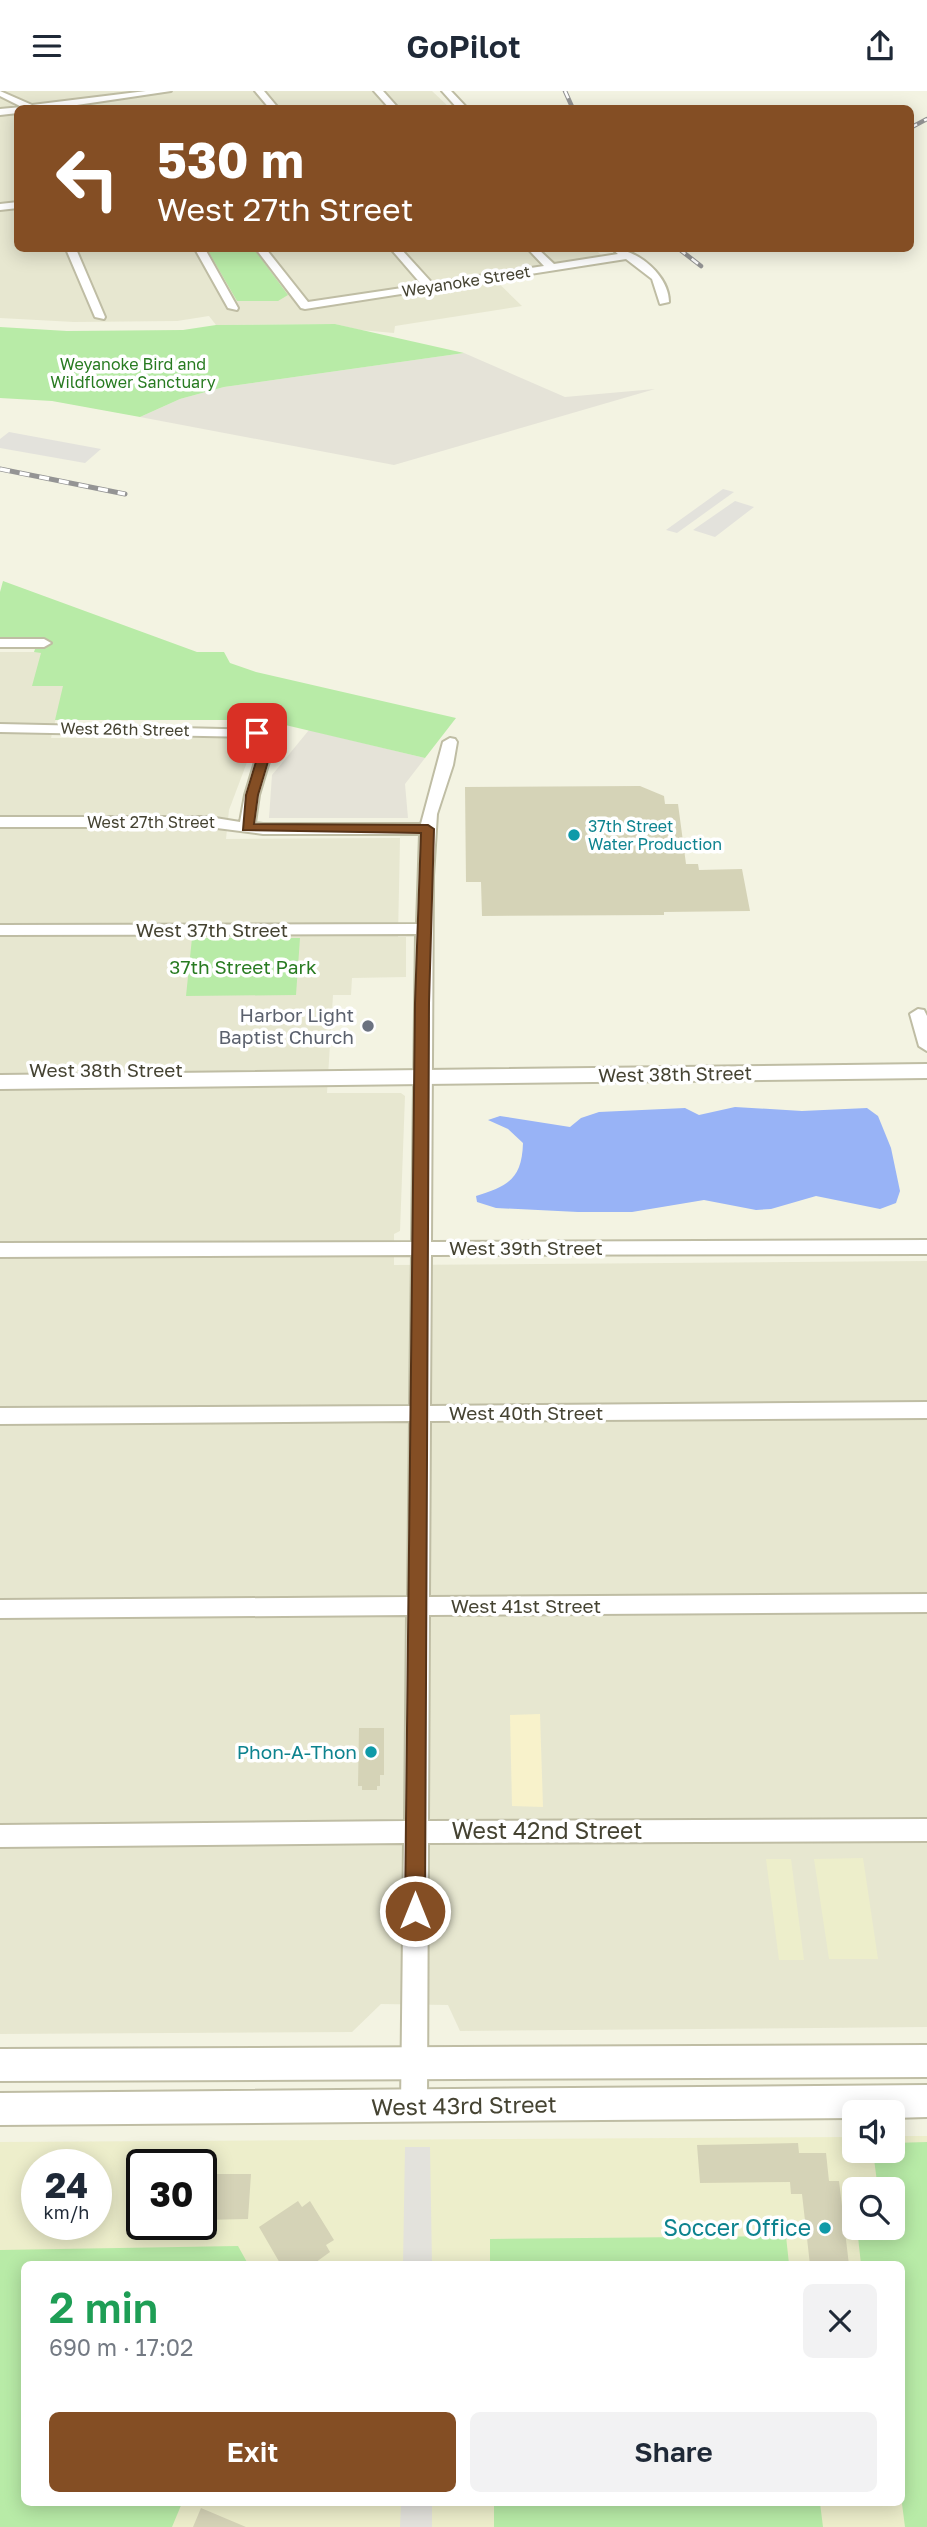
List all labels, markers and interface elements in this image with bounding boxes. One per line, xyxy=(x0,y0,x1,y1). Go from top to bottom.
icon: menu xyxy=(28,27,66,65)
text: GoPilot xyxy=(406,27,521,65)
icon: share xyxy=(861,27,899,65)
text: 530 m xyxy=(157,130,304,189)
icon: left xyxy=(42,133,133,224)
text: West 27th Street xyxy=(157,190,413,228)
street label: Weyanoke Street xyxy=(400,261,532,301)
park label: Weyanoke Bird and Wildflower Sanctuary xyxy=(50,354,216,392)
pin xyxy=(227,703,287,763)
icon: arrive xyxy=(238,714,276,752)
street label: West 26th Street xyxy=(60,718,190,740)
street label: West 27th Street xyxy=(87,812,215,832)
place label: 37th Street Water Production xyxy=(588,816,722,854)
marker: 37th Street Water Production xyxy=(566,827,582,843)
street label: West 37th Street xyxy=(136,918,288,941)
park label: 37th Street Park xyxy=(169,955,317,978)
place label: Harbor Light Baptist Church xyxy=(218,1003,354,1048)
marker: Harbor Light Baptist Church xyxy=(360,1018,376,1034)
street label: West 38th Street xyxy=(29,1058,183,1081)
street label: West 38th Street xyxy=(598,1061,752,1086)
street label: West 39th Street xyxy=(449,1236,603,1259)
street label: West 40th Street xyxy=(449,1401,603,1424)
street label: West 41st Street xyxy=(451,1594,601,1617)
place label: Phon-A-Thon xyxy=(237,1740,357,1763)
marker: Phon-A-Thon xyxy=(363,1744,379,1760)
street label: West 42nd Street xyxy=(451,1816,643,1844)
position arrow xyxy=(378,1874,452,1948)
street label: West 43rd Street xyxy=(371,2089,557,2121)
map controls xyxy=(842,2100,905,2240)
button: sound xyxy=(842,2100,905,2163)
speed limit sign: 30 xyxy=(126,2149,217,2240)
text: 24 xyxy=(45,2164,88,2206)
button: search xyxy=(842,2177,905,2240)
text: km/h xyxy=(44,2201,89,2223)
place label: Soccer Office xyxy=(663,2213,811,2241)
marker: Soccer Office xyxy=(817,2220,833,2236)
text: 2 min xyxy=(49,2282,158,2332)
button: close xyxy=(803,2284,877,2358)
text: 690 m · 17:02 xyxy=(49,2333,193,2361)
button: Exit xyxy=(49,2412,456,2492)
button: Share xyxy=(470,2412,877,2492)

